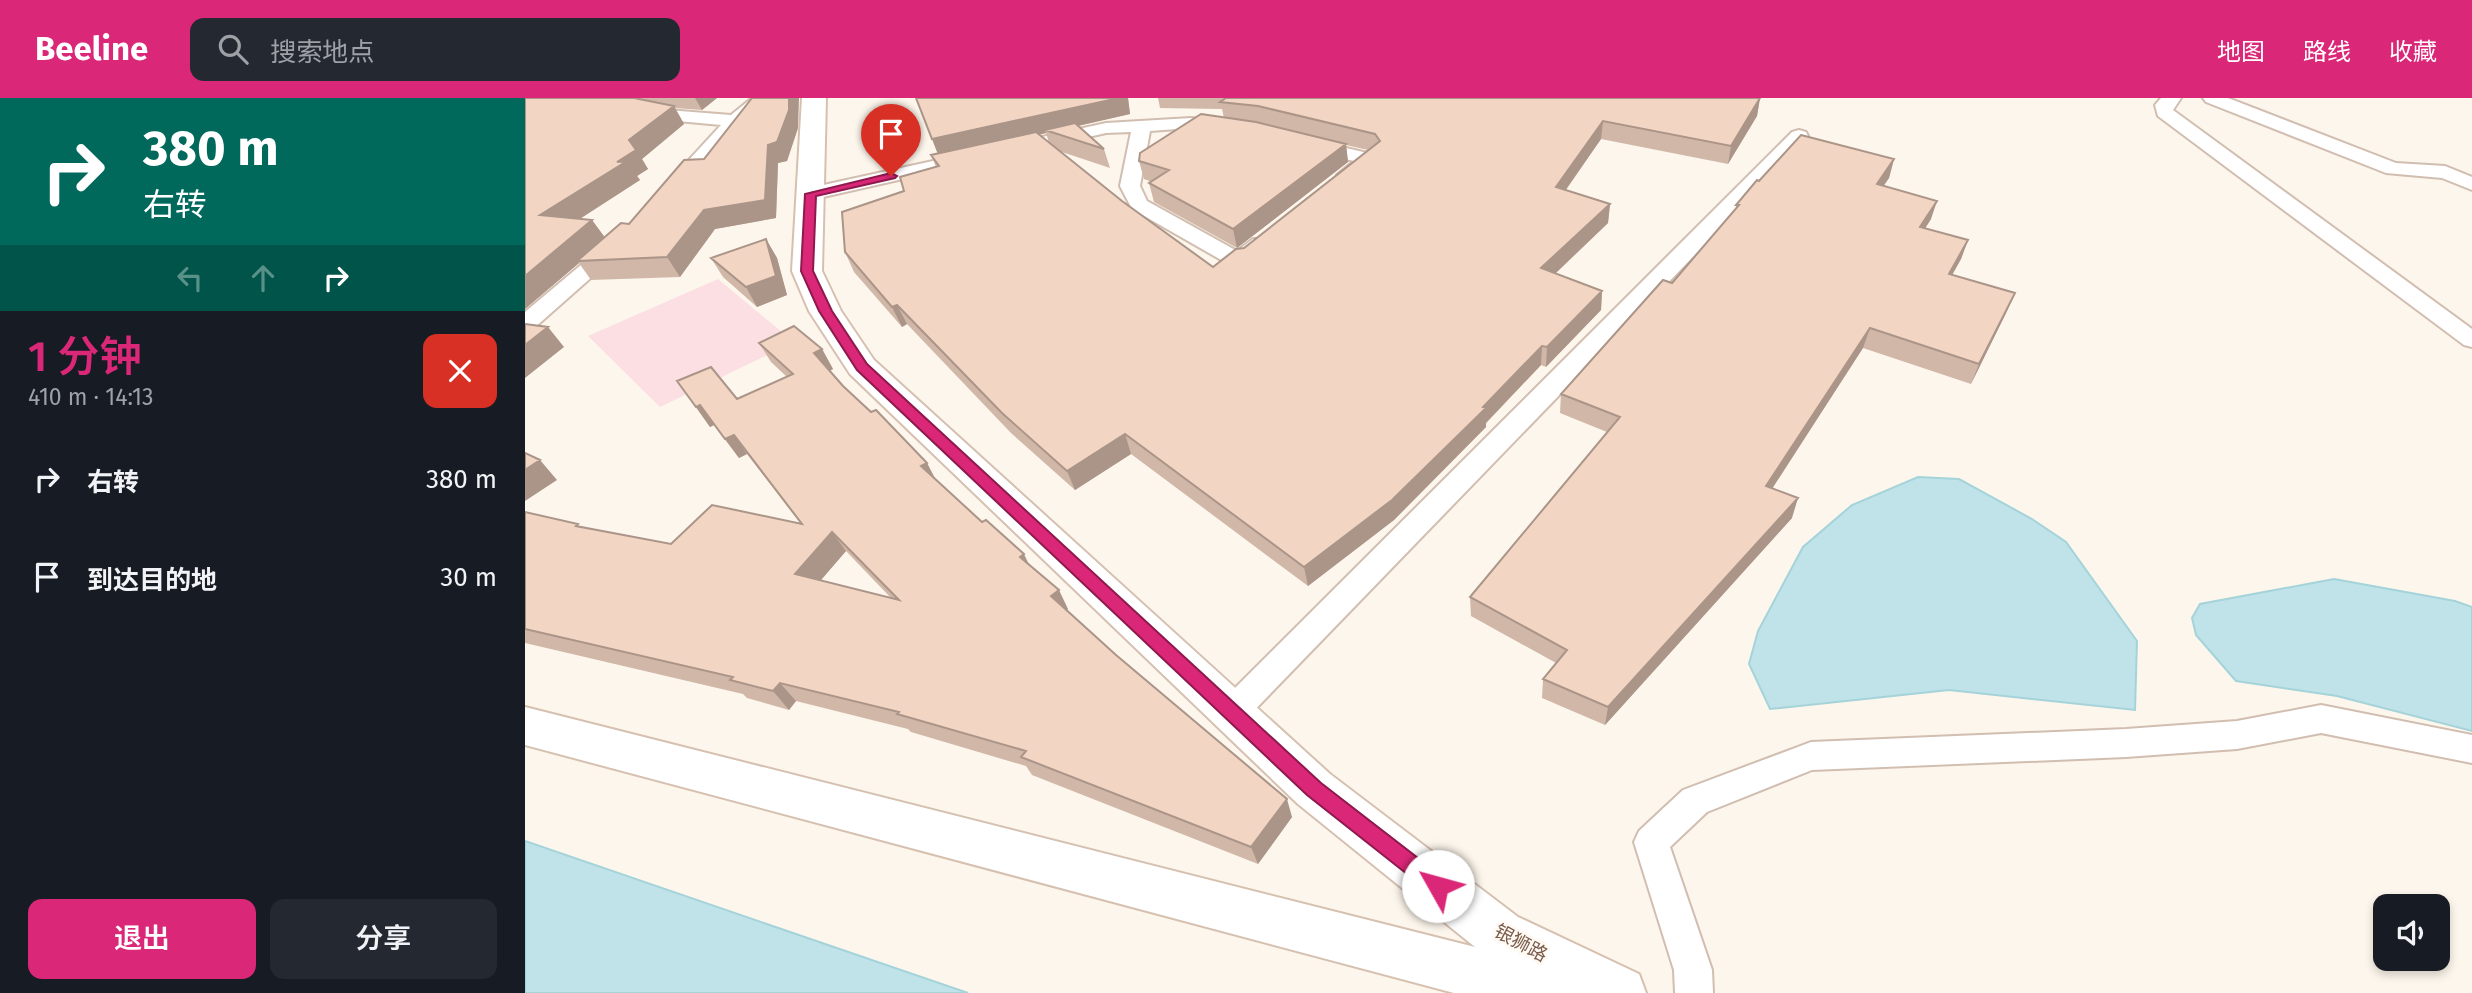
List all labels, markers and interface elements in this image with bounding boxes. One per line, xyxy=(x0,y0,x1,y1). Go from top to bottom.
search box xyxy=(190,18,680,81)
text: Beeline xyxy=(35,29,148,69)
icon: search xyxy=(214,30,252,68)
text: 搜索地点 xyxy=(270,37,374,68)
text: 地图 xyxy=(2217,38,2265,66)
text: 路线 xyxy=(2303,38,2351,66)
text: 收藏 xyxy=(2389,38,2437,66)
pin xyxy=(861,104,921,176)
icon: arrive xyxy=(872,115,910,153)
text: 380 m xyxy=(143,119,279,178)
icon: right xyxy=(28,126,119,217)
text: 右转 xyxy=(143,186,207,224)
icon: left xyxy=(171,259,209,297)
icon: ahead xyxy=(244,259,282,297)
icon: right xyxy=(317,259,355,297)
text: 1 分钟 xyxy=(28,332,141,382)
button: close xyxy=(423,334,497,408)
text: 410 m · 14:13 xyxy=(28,383,153,411)
icon: right xyxy=(28,460,66,498)
text: 380 m xyxy=(426,464,497,495)
text: 右转 xyxy=(87,467,139,498)
icon: arrive xyxy=(28,558,66,596)
text: 30 m xyxy=(440,562,497,593)
text: 到达目的地 xyxy=(87,565,217,596)
position arrow xyxy=(1401,849,1475,923)
map controls xyxy=(2373,894,2450,971)
button: sound xyxy=(2373,894,2450,971)
button: 退出 xyxy=(28,899,256,979)
button: 分享 xyxy=(270,899,497,979)
street label: 银狮路 xyxy=(1490,919,1552,967)

